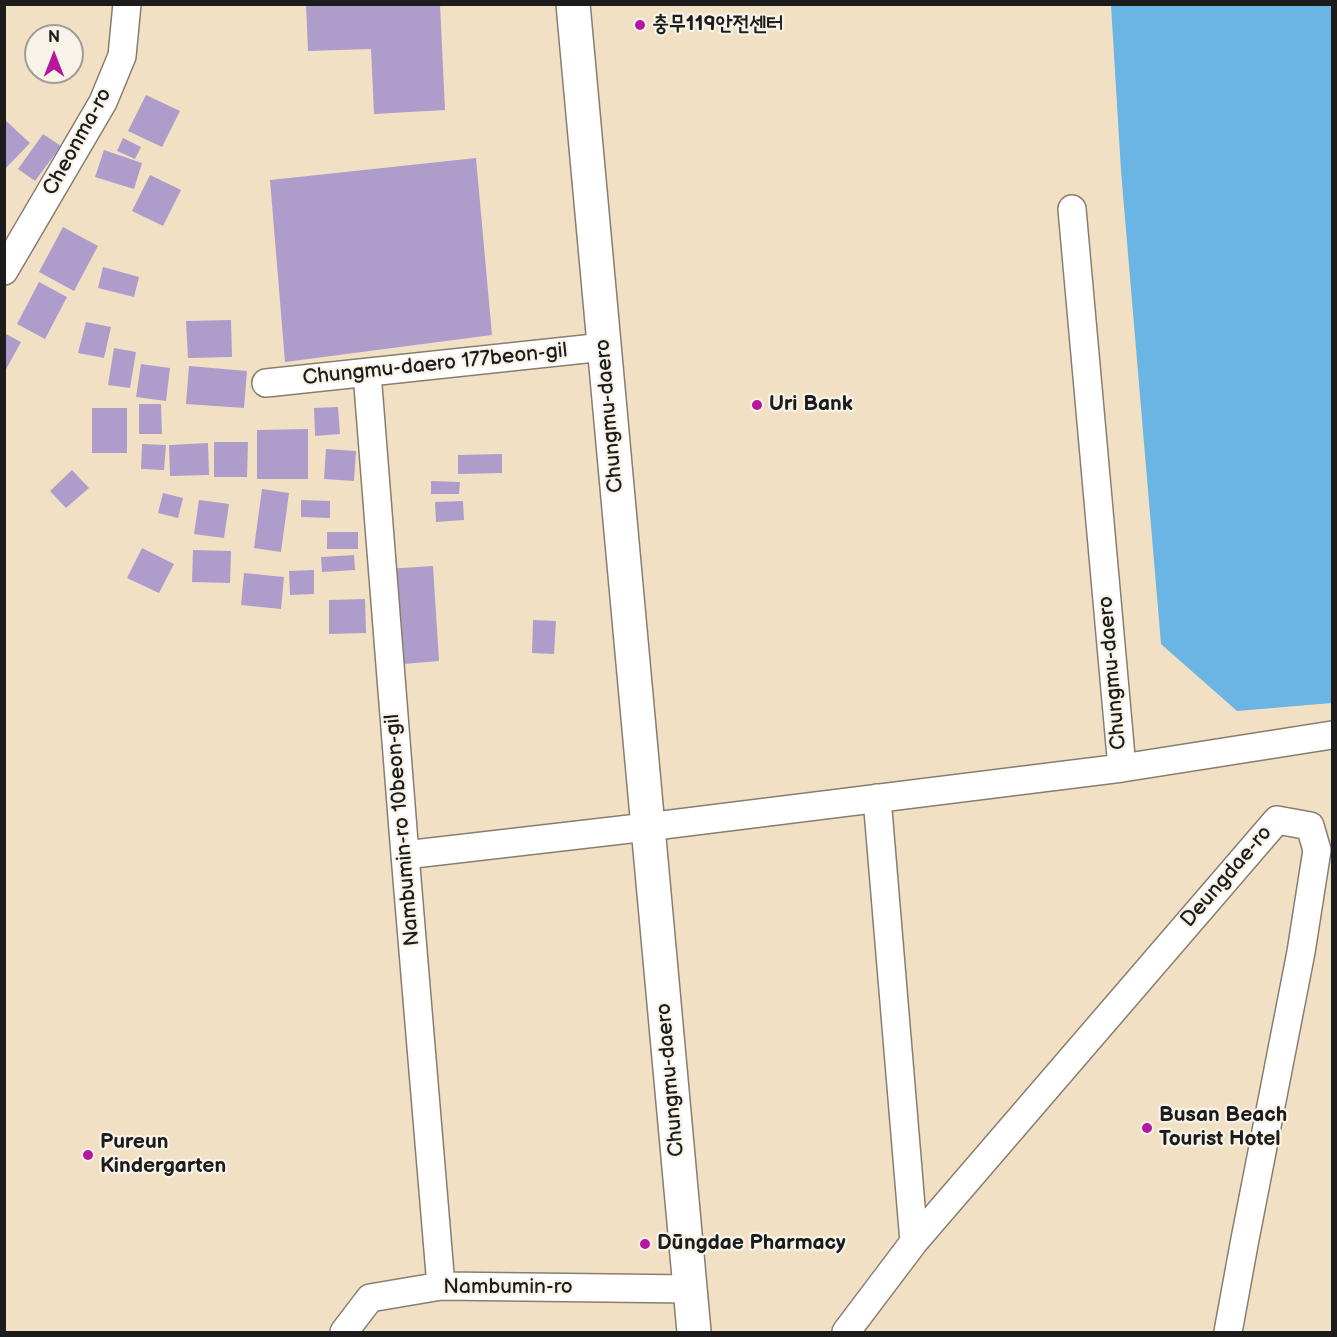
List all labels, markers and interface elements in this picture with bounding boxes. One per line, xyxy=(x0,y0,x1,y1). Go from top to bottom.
place label: 충무119안전센터 xyxy=(652,12,783,38)
marker: 충무119안전센터 xyxy=(633,18,647,32)
north arrow xyxy=(24,24,84,84)
text: N xyxy=(48,28,60,47)
street label: Cheonma-ro xyxy=(38,84,118,200)
street label: Chungmu-daero xyxy=(591,338,629,494)
street label: Chungmu-daero 177beon-gil xyxy=(301,339,569,391)
place label: Uri Bank xyxy=(769,392,853,418)
marker: Uri Bank xyxy=(750,398,764,412)
street label: Chungmu-daero xyxy=(1094,595,1132,751)
street label: Nambumin-ro 10beon-gil xyxy=(380,713,426,947)
street label: Deungdae-ro xyxy=(1176,821,1278,933)
street label: Chungmu-daero xyxy=(652,1002,690,1158)
place label: Busan Beach Tourist Hotel xyxy=(1159,1103,1287,1153)
marker: Busan Beach Tourist Hotel xyxy=(1140,1121,1154,1135)
place label: Pureun Kindergarten xyxy=(100,1130,226,1180)
marker: Pureun Kindergarten xyxy=(81,1148,95,1162)
place label: Dūngdae Pharmacy xyxy=(657,1231,846,1257)
marker: Dūngdae Pharmacy xyxy=(638,1237,652,1251)
street label: Nambumin-ro xyxy=(443,1275,573,1301)

